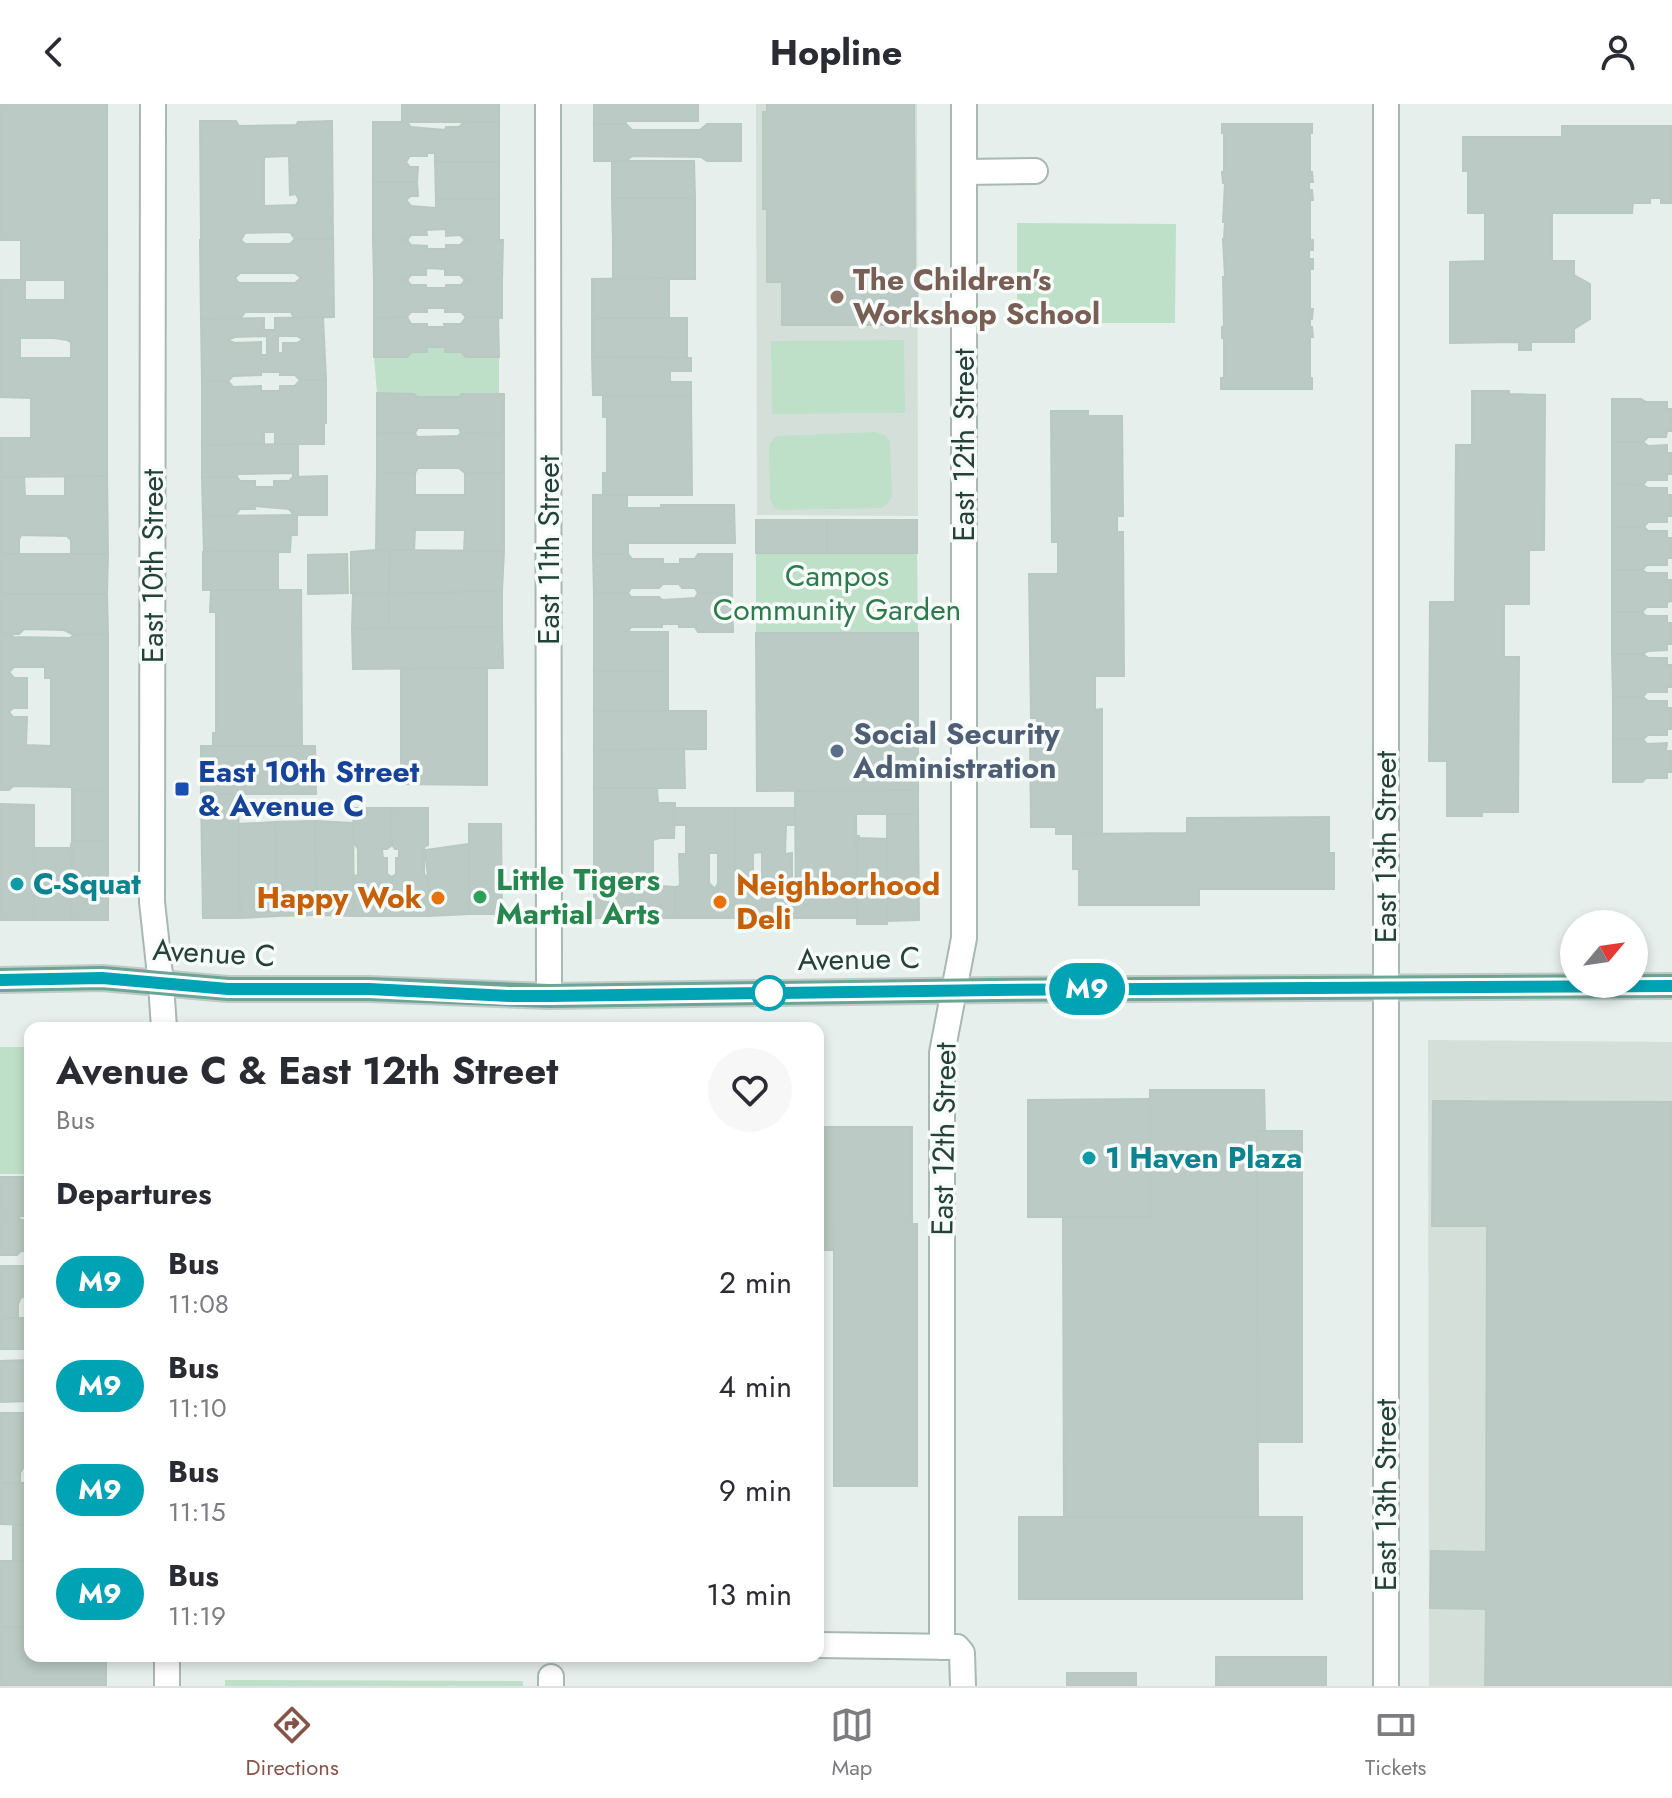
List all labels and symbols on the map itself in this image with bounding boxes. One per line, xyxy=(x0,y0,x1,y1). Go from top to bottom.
place label: The Children's Workshop School xyxy=(853,258,1100,335)
marker: The Children's Workshop School xyxy=(828,288,846,306)
street label: East 12th Street xyxy=(942,348,985,542)
street label: East 11th Street xyxy=(527,454,570,645)
street label: East 10th Street xyxy=(131,468,174,663)
park label: Campos Community Garden xyxy=(713,554,961,631)
place label: Social Security Administration xyxy=(852,712,1060,789)
marker: Social Security Administration xyxy=(828,742,846,760)
place label: East 10th Street & Avenue C xyxy=(198,750,420,827)
street label: East 13th Street xyxy=(1364,750,1407,943)
marker: East 10th Street & Avenue C xyxy=(173,780,191,798)
place label: Little Tigers Martial Arts xyxy=(496,858,660,935)
place label: C-Squat xyxy=(33,862,141,905)
place label: Neighborhood Deli xyxy=(736,863,940,940)
marker: C-Squat xyxy=(8,875,26,893)
place label: Happy Wok xyxy=(256,876,423,919)
marker: Little Tigers Martial Arts xyxy=(471,888,489,906)
marker: Happy Wok xyxy=(429,889,447,907)
marker: Neighborhood Deli xyxy=(711,893,729,911)
north arrow xyxy=(1560,910,1648,998)
street label: Avenue C xyxy=(151,928,277,977)
street label: Avenue C xyxy=(797,936,921,981)
line badge: M9 xyxy=(1051,963,1123,1015)
unlabelled marker xyxy=(752,976,786,1010)
street label: East 12th Street xyxy=(920,1041,967,1236)
place label: 1 Haven Plaza xyxy=(1105,1136,1302,1179)
marker: 1 Haven Plaza xyxy=(1080,1149,1098,1167)
street label: East 13th Street xyxy=(1364,1398,1407,1591)

